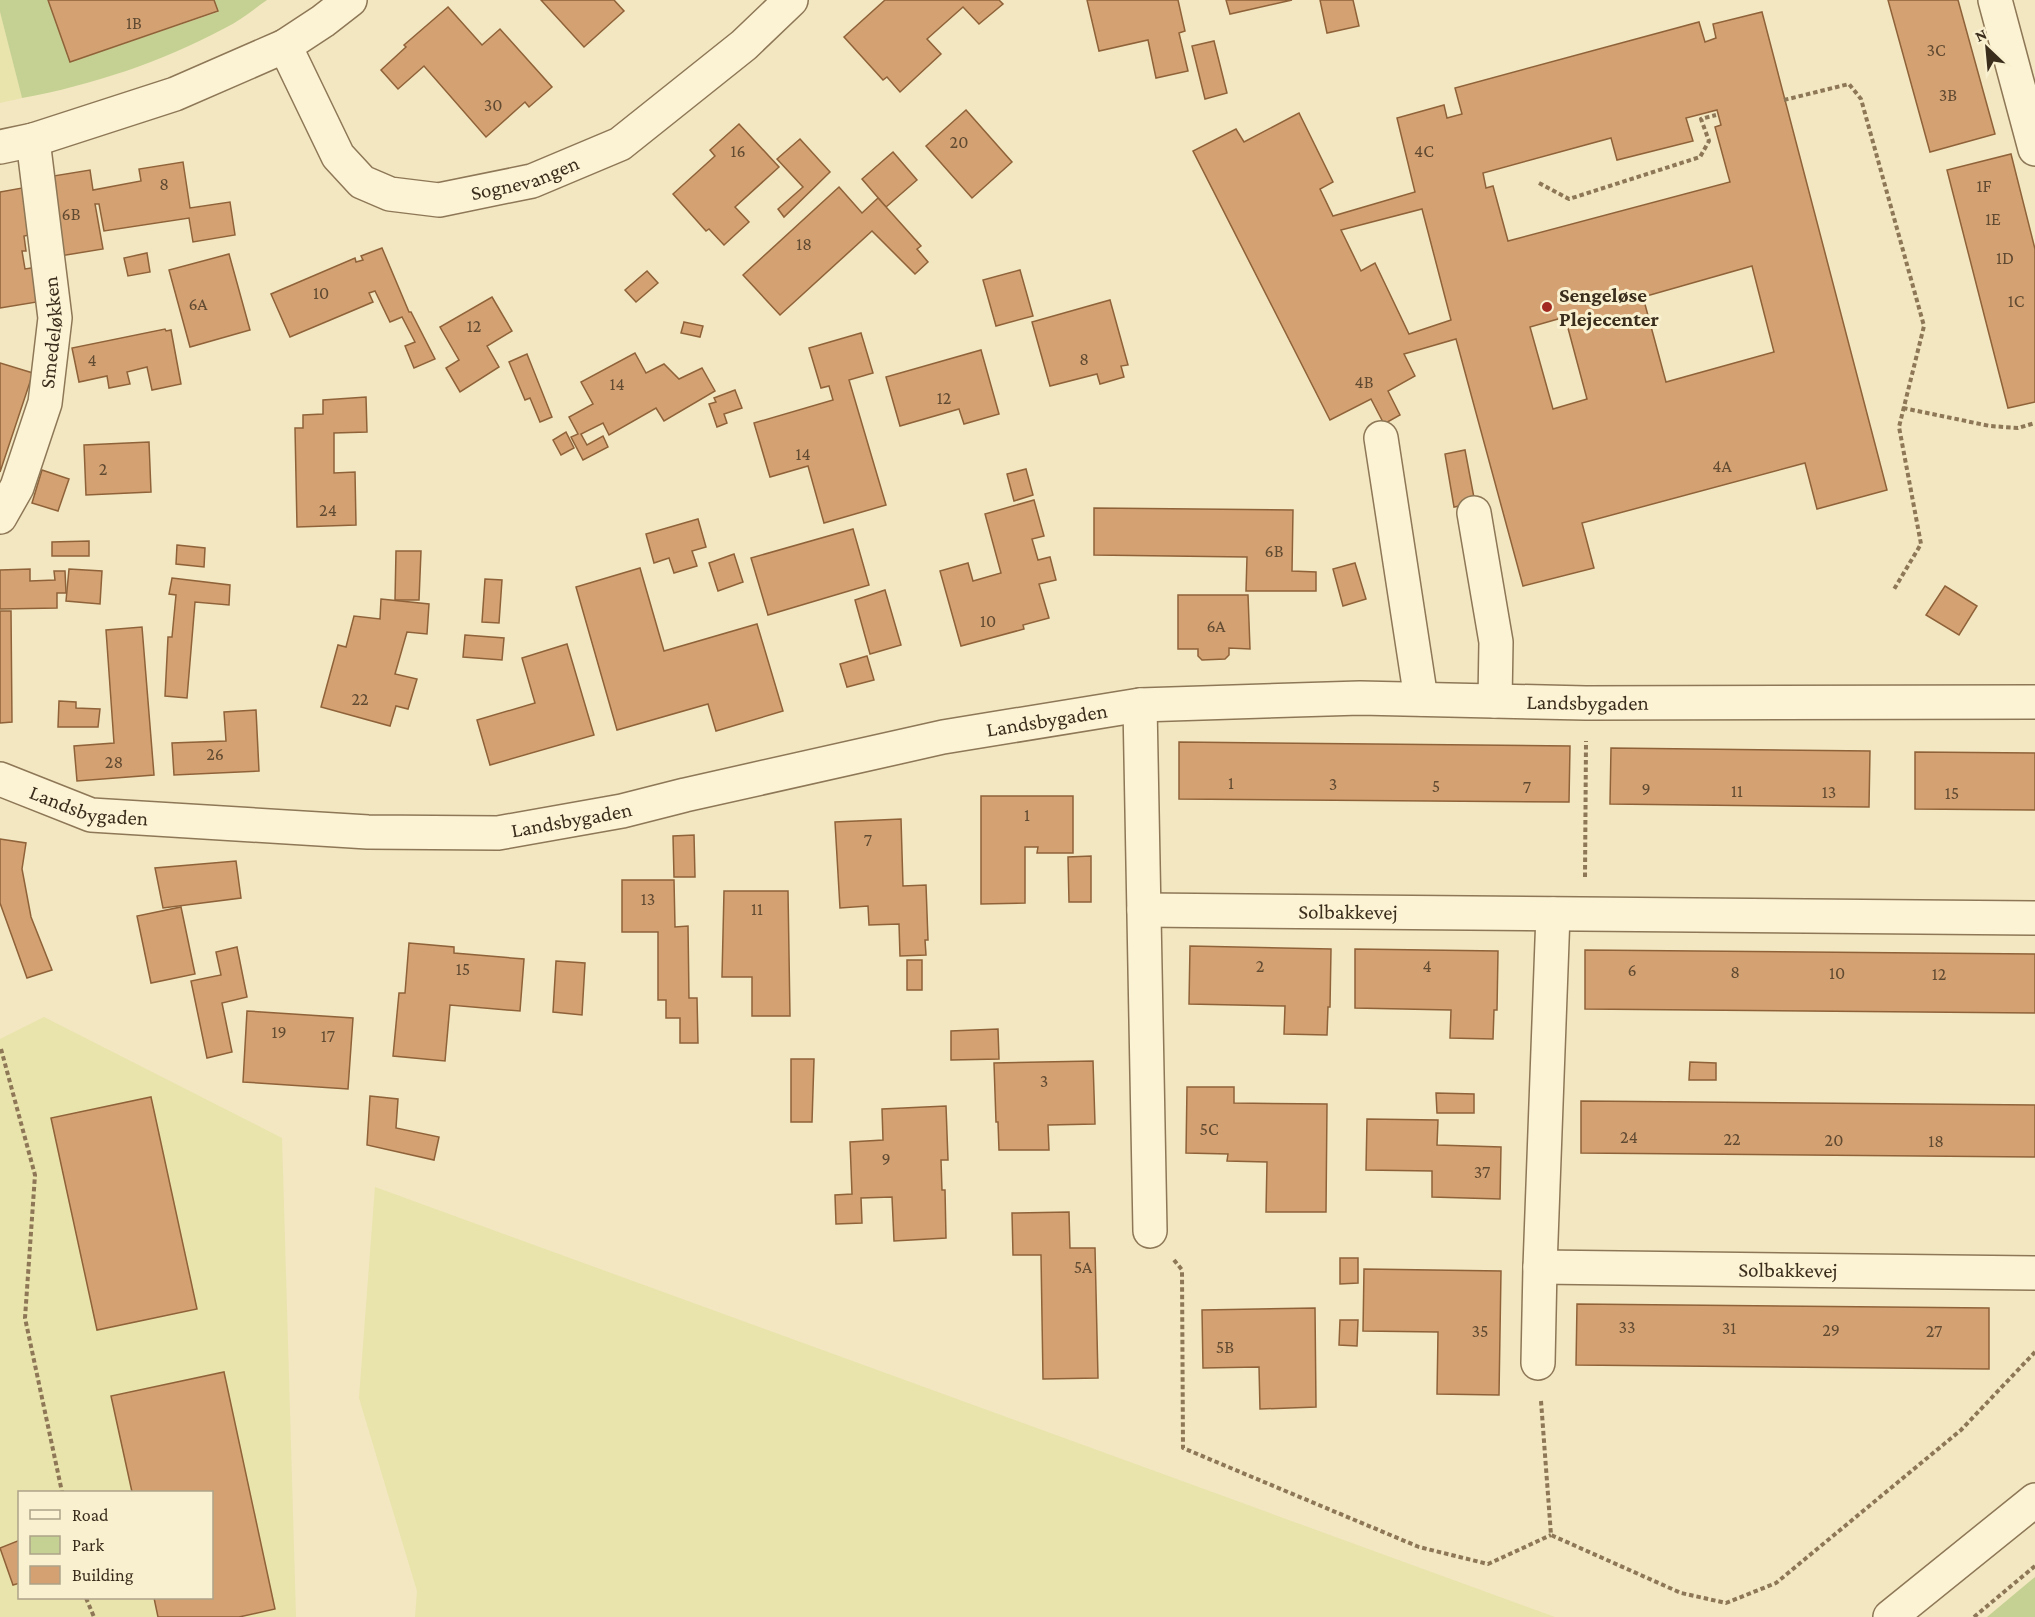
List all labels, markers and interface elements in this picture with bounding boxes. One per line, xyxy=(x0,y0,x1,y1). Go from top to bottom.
house number: 1B xyxy=(126,13,142,33)
north arrow xyxy=(1957,18,2017,78)
text: N xyxy=(1972,25,1989,45)
house number: 3C xyxy=(1926,40,1946,60)
house number: 3B xyxy=(1939,85,1957,105)
house number: 30 xyxy=(484,95,502,115)
house number: 20 xyxy=(950,132,968,152)
house number: 16 xyxy=(730,141,746,161)
house number: 4C xyxy=(1414,141,1434,161)
street label: Sognevangen xyxy=(469,151,583,205)
house number: 8 xyxy=(159,174,169,194)
house number: 1F xyxy=(1977,176,1992,196)
house number: 6B xyxy=(62,204,81,224)
house number: 1E xyxy=(1985,209,2001,229)
house number: 18 xyxy=(796,234,812,254)
house number: 1D xyxy=(1996,248,2014,268)
street label: Smedeløkken xyxy=(35,275,67,390)
house number: 10 xyxy=(313,283,329,303)
place label: Sengeløse Plejecenter xyxy=(1559,283,1659,331)
house number: 1C xyxy=(2008,291,2025,311)
house number: 6A xyxy=(188,294,208,314)
marker: Sengeløse Plejecenter xyxy=(1540,300,1554,314)
house number: 12 xyxy=(467,316,481,336)
house number: 8 xyxy=(1079,349,1089,369)
house number: 4 xyxy=(87,350,97,370)
house number: 4B xyxy=(1354,372,1374,392)
house number: 14 xyxy=(609,374,625,394)
house number: 12 xyxy=(937,388,951,408)
house number: 14 xyxy=(795,444,811,464)
house number: 4A xyxy=(1712,456,1732,476)
house number: 2 xyxy=(99,459,107,479)
house number: 24 xyxy=(319,500,337,520)
house number: 6B xyxy=(1265,541,1284,561)
house number: 10 xyxy=(980,611,996,631)
house number: 6A xyxy=(1206,616,1226,636)
house number: 22 xyxy=(351,689,369,709)
street label: Landsbygaden xyxy=(1526,690,1649,715)
street label: Landsbygaden xyxy=(985,698,1109,742)
house number: 26 xyxy=(206,744,224,764)
house number: 28 xyxy=(105,752,123,772)
house number: 1 xyxy=(1228,773,1234,793)
house number: 3 xyxy=(1329,774,1337,794)
house number: 5 xyxy=(1432,776,1440,796)
house number: 7 xyxy=(1523,777,1531,797)
house number: 9 xyxy=(1641,779,1651,799)
street label: Landsbygaden xyxy=(26,780,149,830)
house number: 11 xyxy=(1731,781,1743,801)
house number: 13 xyxy=(1822,782,1836,802)
house number: 15 xyxy=(1945,783,1959,803)
street label: Landsbygaden xyxy=(509,797,635,842)
house number: 1 xyxy=(1024,805,1030,825)
house number: 7 xyxy=(864,830,872,850)
house number: 13 xyxy=(641,889,655,909)
house number: 11 xyxy=(751,899,763,919)
street label: Solbakkevej xyxy=(1298,899,1398,924)
house number: 2 xyxy=(1256,956,1264,976)
house number: 4 xyxy=(1422,956,1432,976)
house number: 15 xyxy=(456,959,470,979)
house number: 6 xyxy=(1627,960,1637,980)
house number: 8 xyxy=(1730,962,1740,982)
house number: 10 xyxy=(1829,963,1845,983)
house number: 12 xyxy=(1932,964,1946,984)
house number: 19 xyxy=(271,1022,287,1042)
house number: 17 xyxy=(321,1026,335,1046)
house number: 3 xyxy=(1040,1071,1048,1091)
house number: 5C xyxy=(1199,1119,1219,1139)
house number: 24 xyxy=(1620,1127,1638,1147)
house number: 22 xyxy=(1723,1129,1741,1149)
house number: 20 xyxy=(1825,1130,1843,1150)
house number: 18 xyxy=(1928,1131,1944,1151)
house number: 9 xyxy=(881,1149,891,1169)
house number: 37 xyxy=(1474,1162,1490,1182)
house number: 5A xyxy=(1074,1257,1093,1277)
street label: Solbakkevej xyxy=(1738,1257,1838,1283)
house number: 33 xyxy=(1619,1317,1636,1337)
house number: 31 xyxy=(1722,1318,1736,1338)
house number: 29 xyxy=(1822,1320,1840,1340)
house number: 35 xyxy=(1471,1321,1489,1341)
house number: 27 xyxy=(1926,1321,1942,1341)
house number: 5B xyxy=(1216,1337,1234,1357)
legend xyxy=(18,1491,213,1599)
text: Road xyxy=(72,1505,109,1525)
text: Park xyxy=(72,1535,104,1555)
text: Building xyxy=(72,1565,134,1585)

